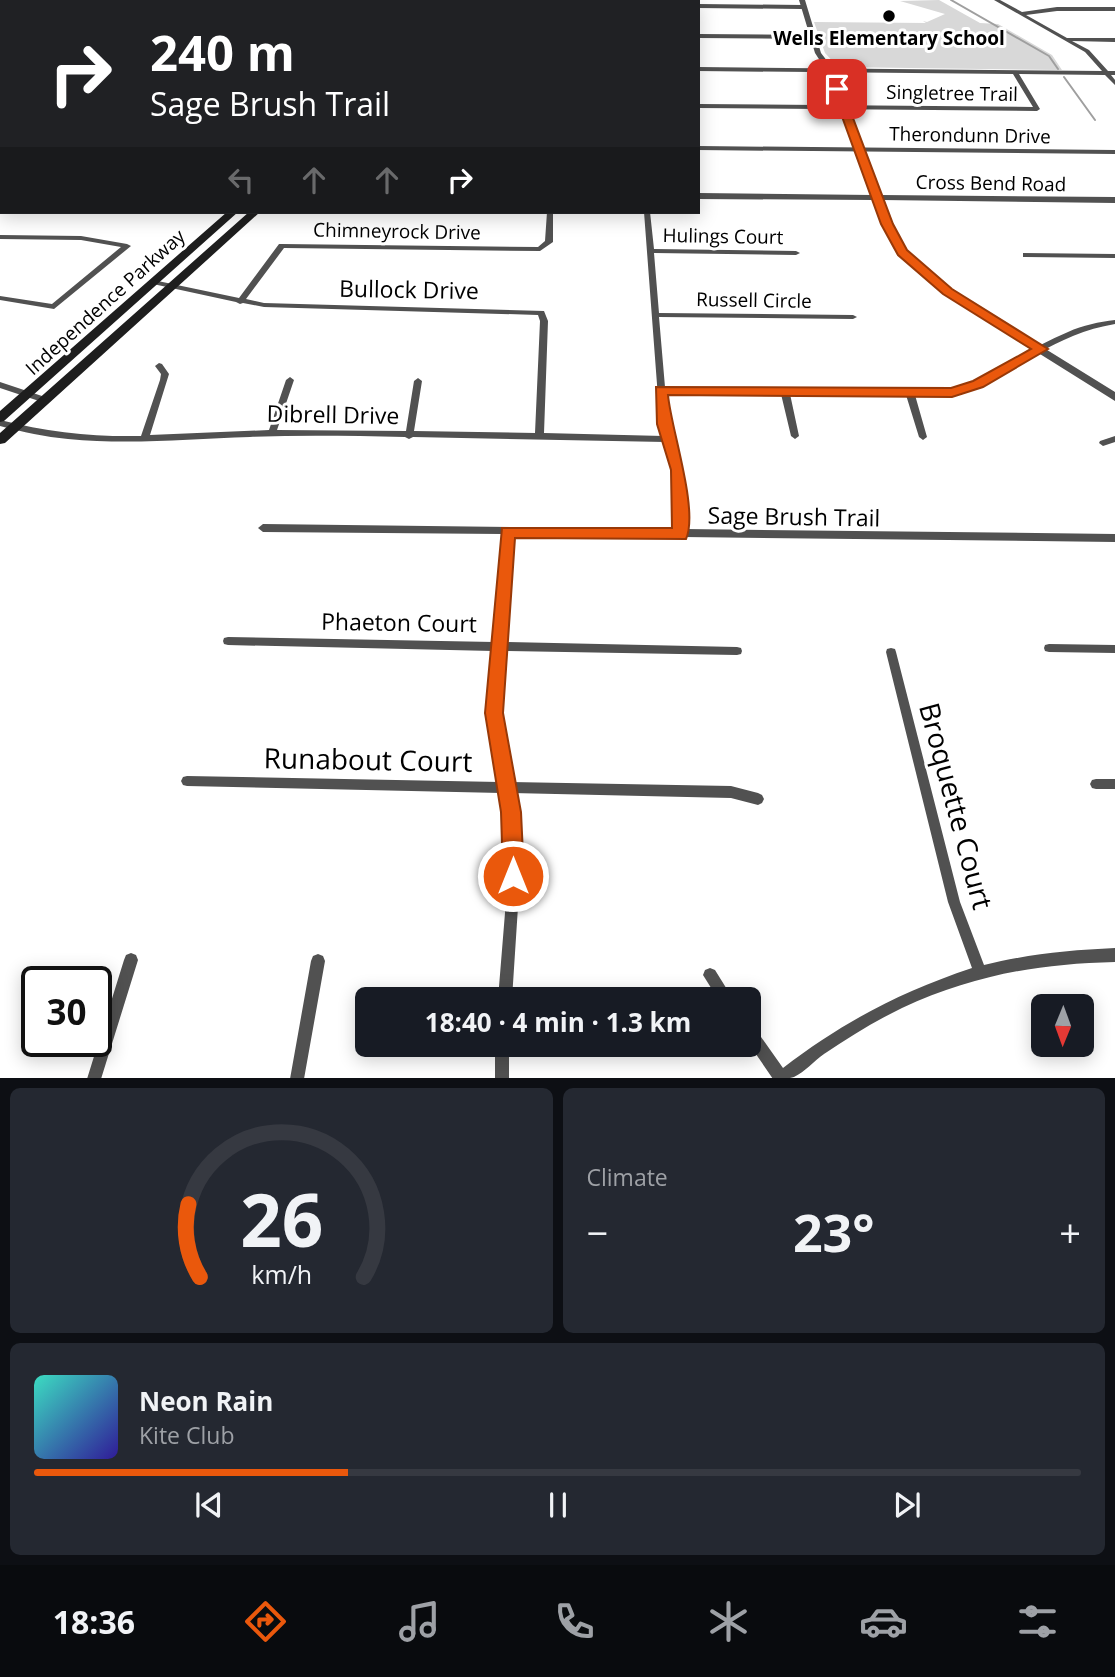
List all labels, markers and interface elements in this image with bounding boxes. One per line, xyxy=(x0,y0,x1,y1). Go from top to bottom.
marker: Wells Elementary School xyxy=(881,8,897,24)
text: 240 m xyxy=(150,19,295,85)
place label: Wells Elementary School xyxy=(773,25,1005,51)
icon: right xyxy=(35,28,126,119)
pin xyxy=(807,59,867,119)
icon: arrive xyxy=(818,70,856,108)
street label: Singletree Trail xyxy=(886,79,1018,107)
text: Sage Brush Trail xyxy=(150,82,390,125)
street label: Therondunn Drive xyxy=(889,121,1051,149)
icon: left xyxy=(222,161,260,199)
icon: ahead xyxy=(295,161,333,199)
icon: ahead xyxy=(368,161,406,199)
icon: right xyxy=(441,161,479,199)
street label: Cross Bend Road xyxy=(915,169,1067,197)
street label: Chimneyrock Drive xyxy=(313,217,481,245)
street label: Hulings Court xyxy=(662,222,784,250)
street label: Independence Parkway xyxy=(20,223,191,381)
street label: Bullock Drive xyxy=(339,272,479,306)
street label: Russell Circle xyxy=(696,286,812,314)
street label: Dibrell Drive xyxy=(266,397,400,431)
street label: Sage Brush Trail xyxy=(707,498,881,534)
street label: Phaeton Court xyxy=(321,605,477,639)
street label: Broquette Court xyxy=(911,698,1003,913)
street label: Runabout Court xyxy=(263,738,473,780)
position arrow xyxy=(476,839,550,913)
speed limit sign: 30 xyxy=(21,966,112,1057)
north arrow xyxy=(1031,994,1094,1057)
map controls xyxy=(1031,994,1094,1057)
text: 18:40 · 4 min · 1.3 km xyxy=(425,1004,691,1040)
text: Climate xyxy=(587,1161,668,1193)
text: 26 xyxy=(240,1169,323,1268)
text: 23° xyxy=(793,1196,875,1267)
text: − xyxy=(587,1206,608,1258)
text: + xyxy=(1059,1206,1081,1258)
text: km/h xyxy=(251,1256,312,1290)
text: Neon Rain xyxy=(139,1383,273,1419)
text: Kite Club xyxy=(139,1419,234,1451)
icon: previous xyxy=(190,1486,228,1524)
icon: pause xyxy=(539,1486,577,1524)
icon: next xyxy=(888,1486,926,1524)
icon: directions xyxy=(241,1597,290,1646)
icon: music xyxy=(395,1597,444,1646)
icon: phone xyxy=(550,1597,599,1646)
icon: climate xyxy=(704,1597,753,1646)
icon: car xyxy=(859,1597,908,1646)
icon: filters xyxy=(1013,1597,1062,1646)
text: 18:36 xyxy=(53,1600,135,1643)

